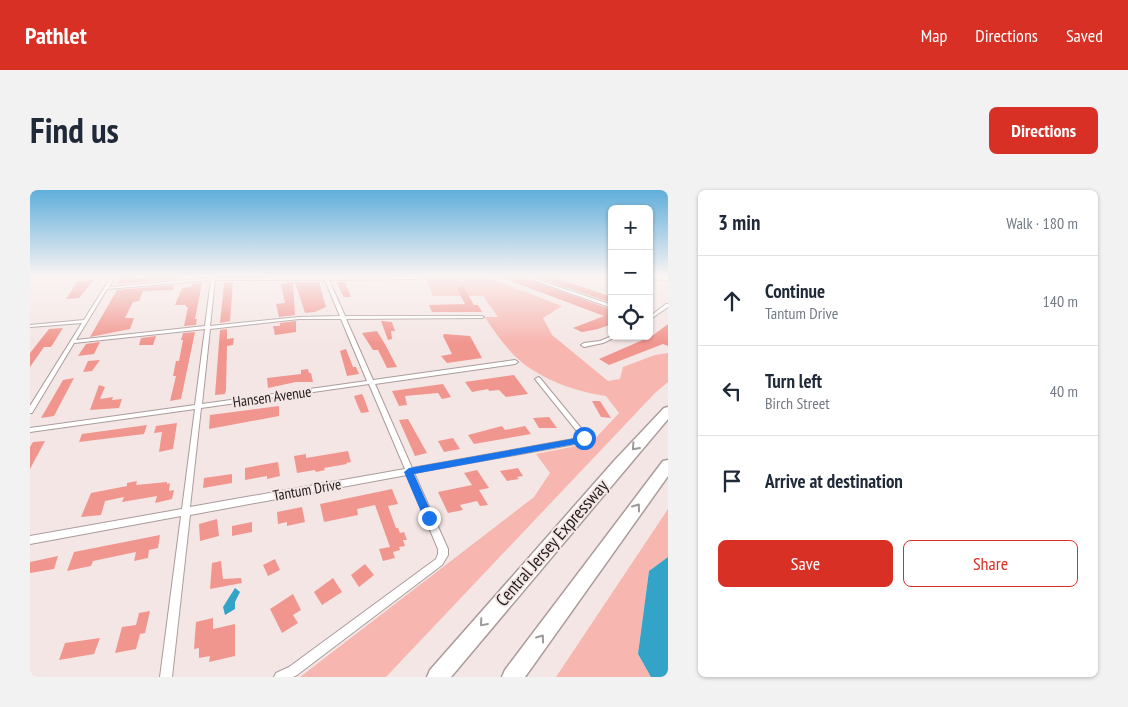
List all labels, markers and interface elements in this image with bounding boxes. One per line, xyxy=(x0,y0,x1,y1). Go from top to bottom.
text: Pathlet xyxy=(25,20,87,51)
text: Map xyxy=(921,24,947,47)
text: Directions xyxy=(975,24,1038,47)
text: Saved xyxy=(1066,24,1103,47)
text: Find us xyxy=(30,107,119,153)
button: Directions xyxy=(989,107,1098,154)
map controls xyxy=(608,205,653,340)
button: + xyxy=(608,205,653,250)
text: 3 min xyxy=(718,209,760,236)
text: Walk · 180 m xyxy=(1006,213,1078,233)
button: − xyxy=(608,250,653,295)
text: Continue xyxy=(765,279,825,303)
icon: ahead xyxy=(718,287,746,315)
text: 140 m xyxy=(1043,291,1078,311)
button: locate xyxy=(608,295,653,340)
text: Tantum Drive xyxy=(765,303,838,323)
text: Turn left xyxy=(765,369,822,393)
icon: left xyxy=(718,377,746,405)
text: 40 m xyxy=(1050,381,1078,401)
street label: Hansen Avenue xyxy=(231,382,312,411)
text: Birch Street xyxy=(765,393,830,413)
route start xyxy=(573,427,596,450)
one-way arrow xyxy=(632,441,641,450)
icon: arrive xyxy=(718,467,746,495)
text: Arrive at destination xyxy=(765,469,903,493)
street label: Tantum Drive xyxy=(271,474,342,505)
street label: Central Jersey Expressway xyxy=(490,474,613,611)
one-way arrow xyxy=(631,503,640,513)
route end xyxy=(418,507,441,530)
button: Save xyxy=(718,540,893,587)
button: Share xyxy=(903,540,1078,587)
one-way arrow xyxy=(480,618,489,627)
one-way arrow xyxy=(535,634,544,644)

